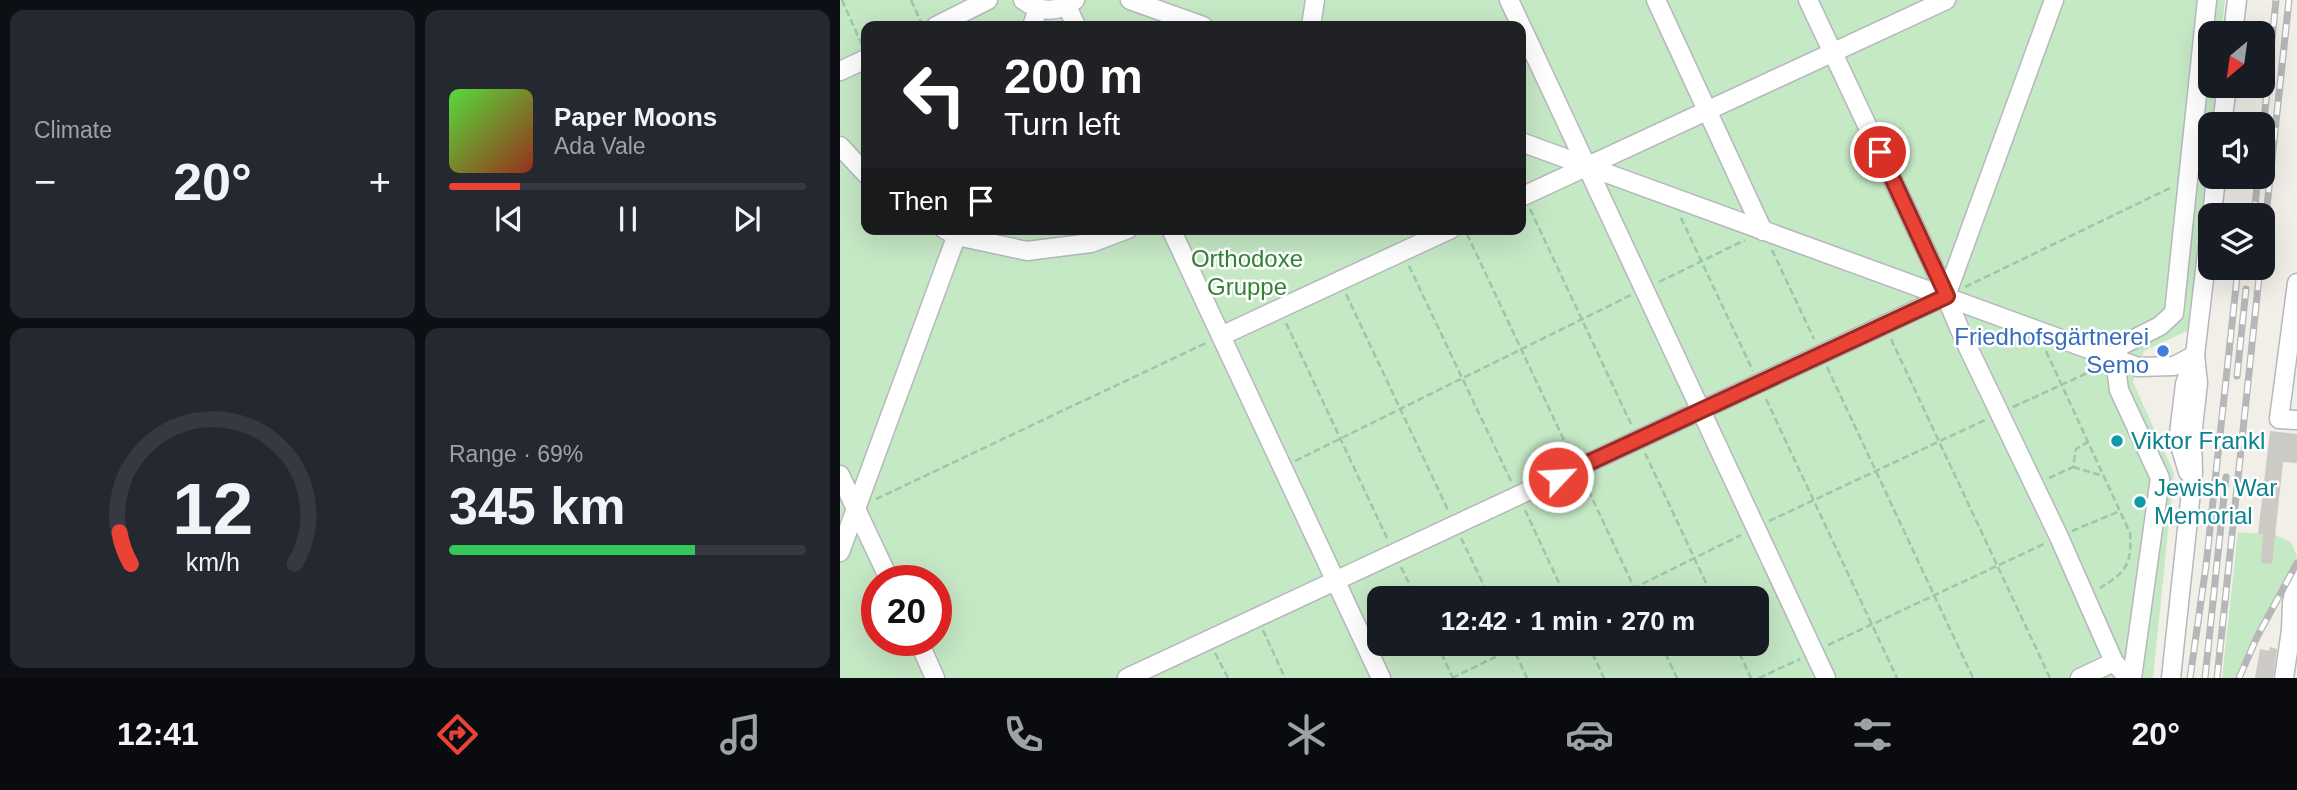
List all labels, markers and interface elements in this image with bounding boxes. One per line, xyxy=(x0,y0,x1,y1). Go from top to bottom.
north arrow xyxy=(2198,21,2275,98)
map controls xyxy=(2198,21,2275,280)
icon: left xyxy=(889,49,980,140)
text: 200 m xyxy=(1004,49,1143,103)
text: Paper Moons xyxy=(554,102,717,132)
text: Turn left xyxy=(1004,106,1120,142)
button: sound xyxy=(2198,112,2275,189)
text: Climate xyxy=(34,117,112,143)
pin xyxy=(1850,122,1910,182)
text: Ada Vale xyxy=(554,133,646,159)
icon: arrive xyxy=(1861,133,1899,171)
text: 20° xyxy=(173,153,252,211)
text: − xyxy=(34,161,56,203)
text: + xyxy=(369,161,391,203)
icon: arrive xyxy=(962,182,1000,220)
text: Then xyxy=(889,186,948,216)
icon: previous xyxy=(490,200,528,238)
icon: pause xyxy=(609,200,647,238)
icon: next xyxy=(728,200,766,238)
button: layers xyxy=(2198,203,2275,280)
park label: Orthodoxe Gruppe xyxy=(1191,245,1303,300)
place label: Friedhofsgärtnerei Semo xyxy=(1954,323,2149,378)
marker: Friedhofsgärtnerei Semo xyxy=(2155,343,2171,359)
place label: Viktor Frankl xyxy=(2131,427,2265,454)
marker: Viktor Frankl xyxy=(2109,433,2125,449)
position arrow xyxy=(1521,440,1595,514)
text: Range · 69% xyxy=(449,441,583,467)
text: 12 xyxy=(172,468,253,549)
place label: Jewish War Memorial xyxy=(2154,474,2277,529)
text: 345 km xyxy=(449,477,625,535)
marker: Jewish War Memorial xyxy=(2132,494,2148,510)
text: km/h xyxy=(185,548,240,576)
speed limit sign: 20 xyxy=(861,565,952,656)
text: 12:42 · 1 min · 270 m xyxy=(1441,606,1695,636)
icon: directions xyxy=(433,710,482,759)
icon: music xyxy=(716,710,765,759)
icon: phone xyxy=(999,710,1048,759)
icon: climate xyxy=(1282,710,1331,759)
icon: car xyxy=(1565,710,1614,759)
icon: filters xyxy=(1848,710,1897,759)
text: 12:41 xyxy=(117,716,199,752)
text: 20° xyxy=(2132,716,2180,752)

